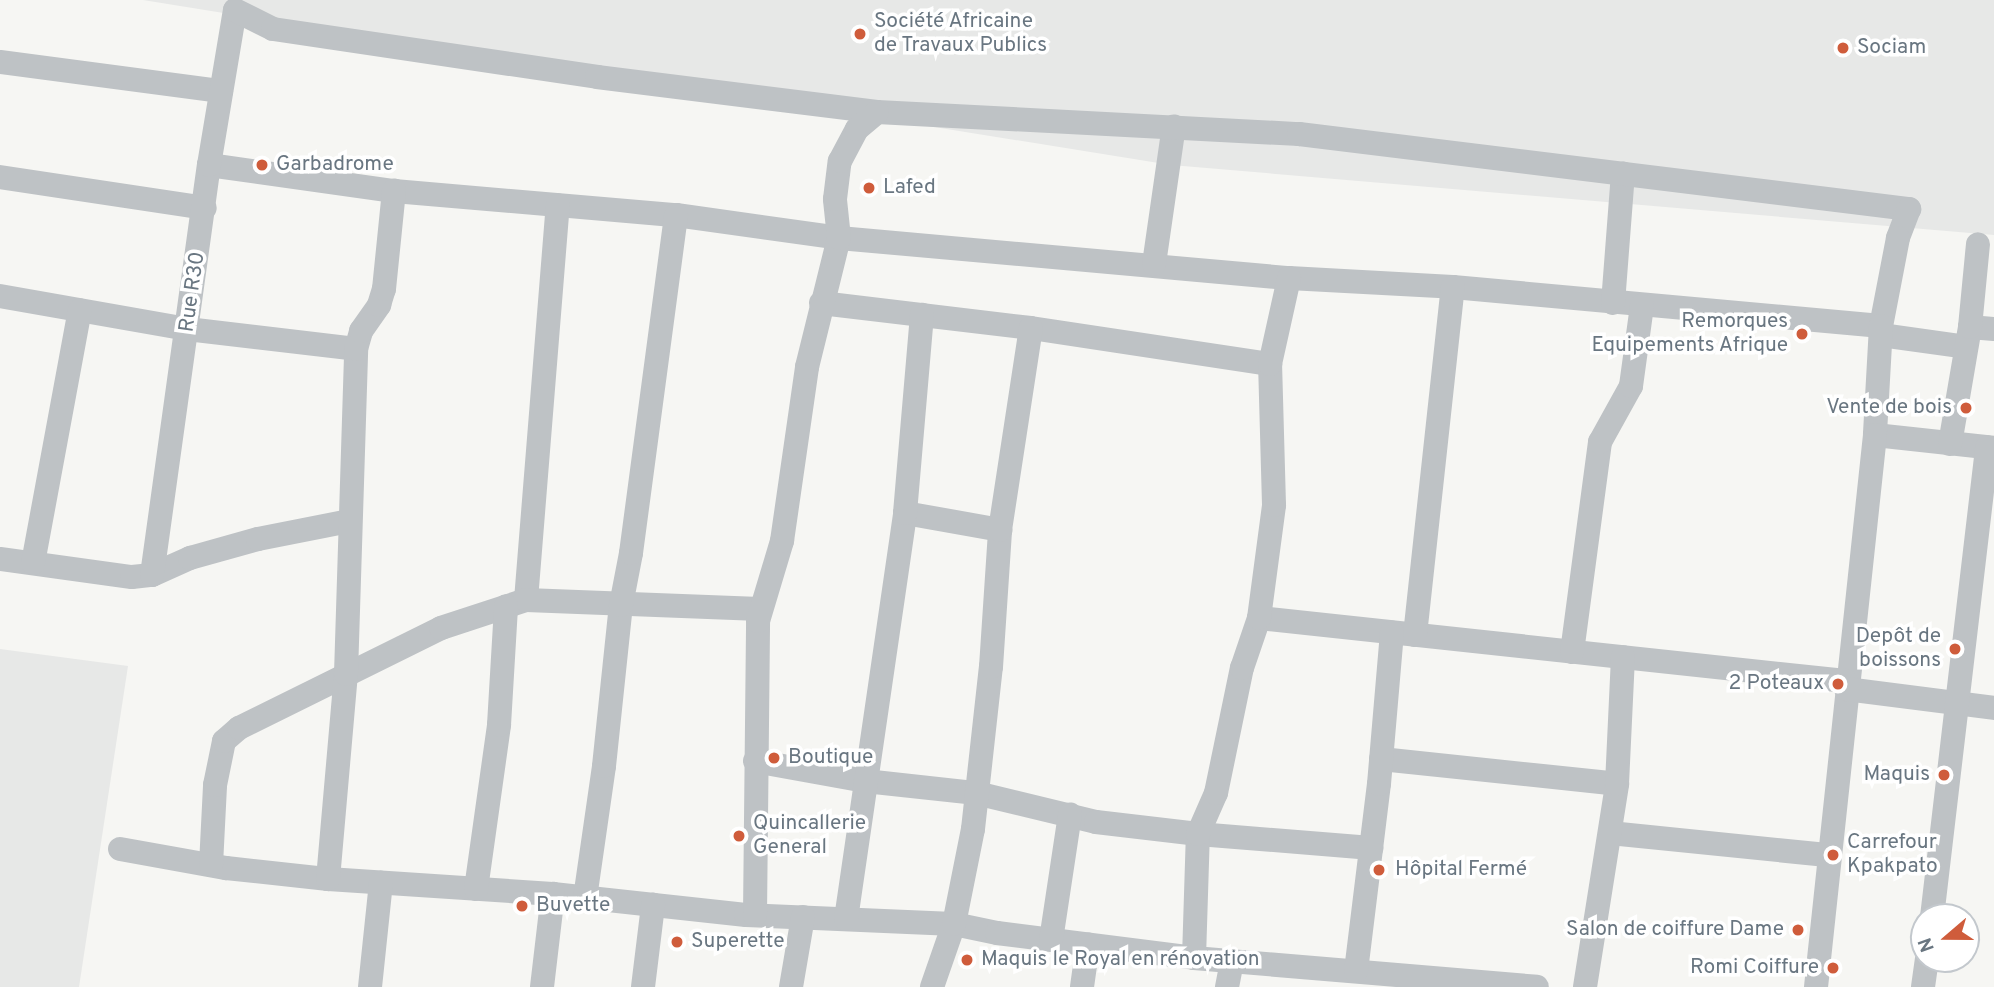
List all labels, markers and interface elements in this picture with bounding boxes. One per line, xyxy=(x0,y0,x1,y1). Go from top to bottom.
place label: Société Africaine de Travaux Publics xyxy=(874,9,1048,59)
marker: Société Africaine de Travaux Publics xyxy=(852,26,868,42)
place label: Sociam xyxy=(1857,35,1926,61)
marker: Sociam xyxy=(1835,40,1851,56)
place label: Garbadrome xyxy=(276,152,394,178)
marker: Garbadrome xyxy=(254,157,270,173)
place label: Lafed xyxy=(883,175,936,201)
marker: Lafed xyxy=(861,180,877,196)
street label: Rue R30 xyxy=(175,250,211,334)
place label: Remorques Equipements Afrique xyxy=(1591,309,1788,359)
marker: Remorques Equipements Afrique xyxy=(1794,326,1810,342)
place label: Vente de bois xyxy=(1826,395,1952,421)
marker: Vente de bois xyxy=(1958,400,1974,416)
place label: Depôt de boissons xyxy=(1856,624,1941,674)
marker: Depôt de boissons xyxy=(1947,641,1963,657)
place label: 2 Poteaux xyxy=(1729,671,1824,697)
marker: 2 Poteaux xyxy=(1830,676,1846,692)
place label: Boutique xyxy=(788,745,873,771)
marker: Boutique xyxy=(766,750,782,766)
place label: Maquis xyxy=(1864,762,1930,788)
marker: Maquis xyxy=(1936,767,1952,783)
place label: Quincallerie General xyxy=(753,811,866,861)
marker: Quincallerie General xyxy=(731,828,747,844)
place label: Carrefour Kpakpato xyxy=(1847,830,1938,880)
marker: Carrefour Kpakpato xyxy=(1825,847,1841,863)
place label: Hôpital Fermé xyxy=(1395,857,1527,883)
marker: Hôpital Fermé xyxy=(1369,860,1389,880)
place label: Buvette xyxy=(536,893,610,919)
marker: Buvette xyxy=(514,898,530,914)
north arrow xyxy=(1910,903,1980,973)
place label: Salon de coiffure Dame xyxy=(1566,917,1784,943)
marker: Salon de coiffure Dame xyxy=(1790,922,1806,938)
place label: Superette xyxy=(691,929,785,955)
marker: Superette xyxy=(669,934,685,950)
text: N xyxy=(1914,934,1941,955)
place label: Maquis le Royal en rénovation xyxy=(981,947,1260,973)
marker: Maquis le Royal en rénovation xyxy=(959,952,975,968)
place label: Romi Coiffure xyxy=(1690,955,1819,981)
marker: Romi Coiffure xyxy=(1825,960,1841,976)

